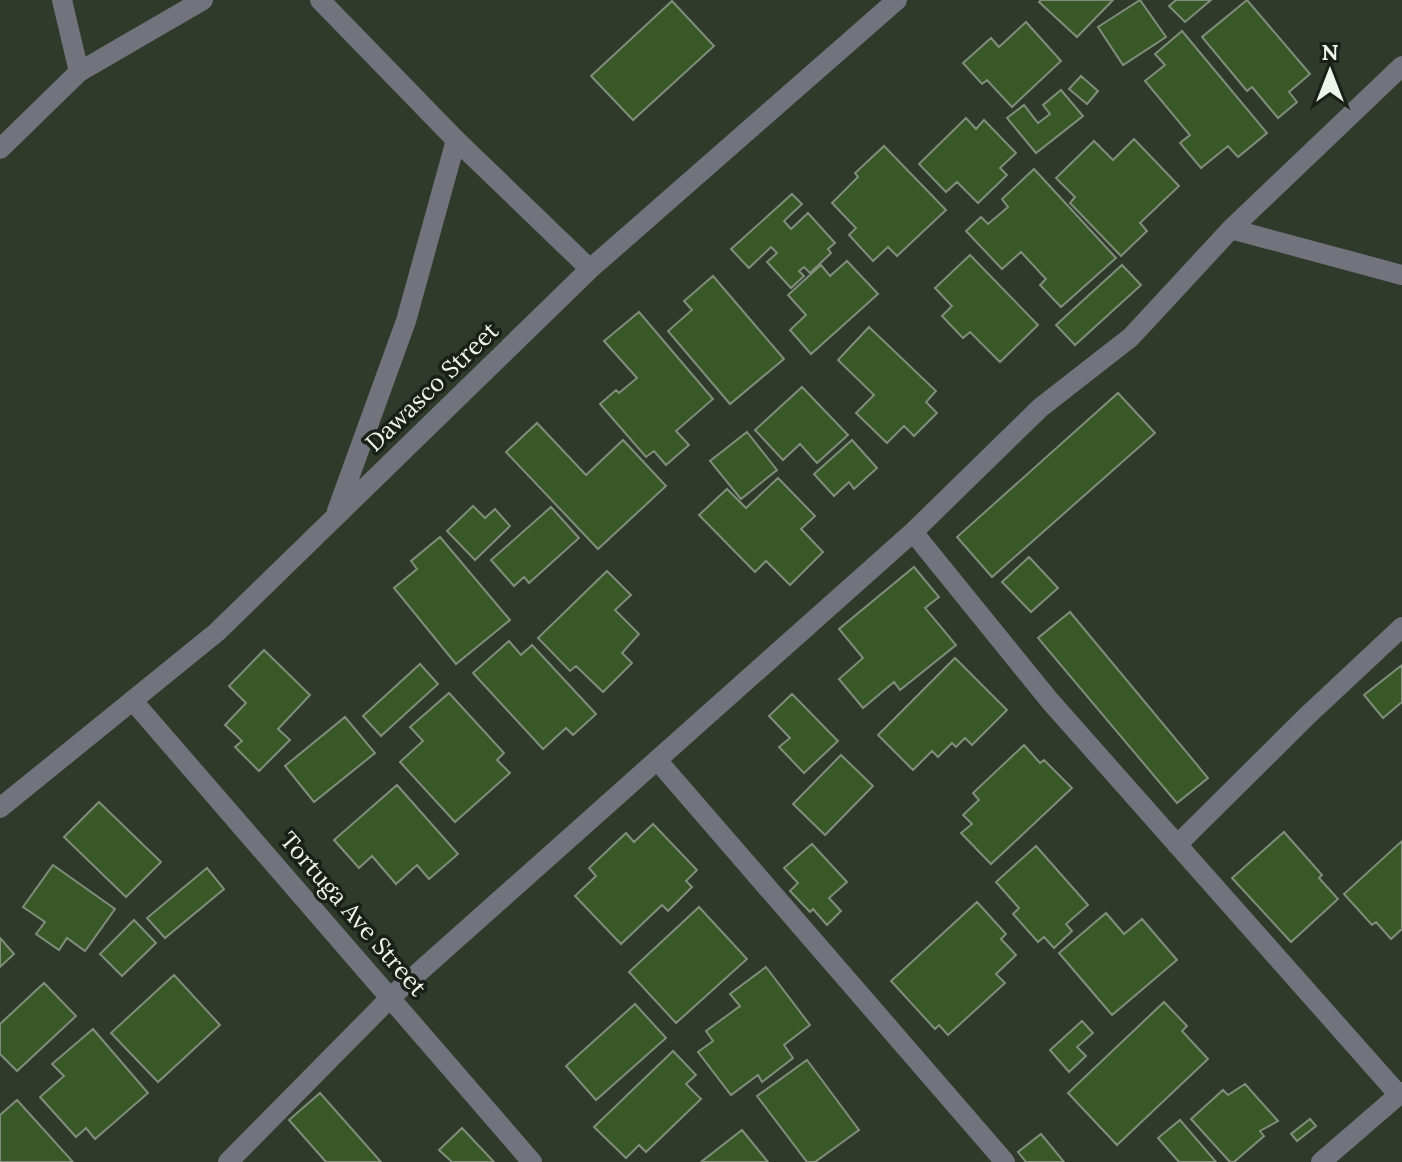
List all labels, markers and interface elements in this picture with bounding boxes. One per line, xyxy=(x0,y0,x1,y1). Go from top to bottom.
north arrow xyxy=(1290,32,1370,112)
text: N xyxy=(1321,38,1339,66)
street label: Dawasco Street xyxy=(359,315,505,458)
street label: Tortuga Ave Street xyxy=(273,825,434,1003)

